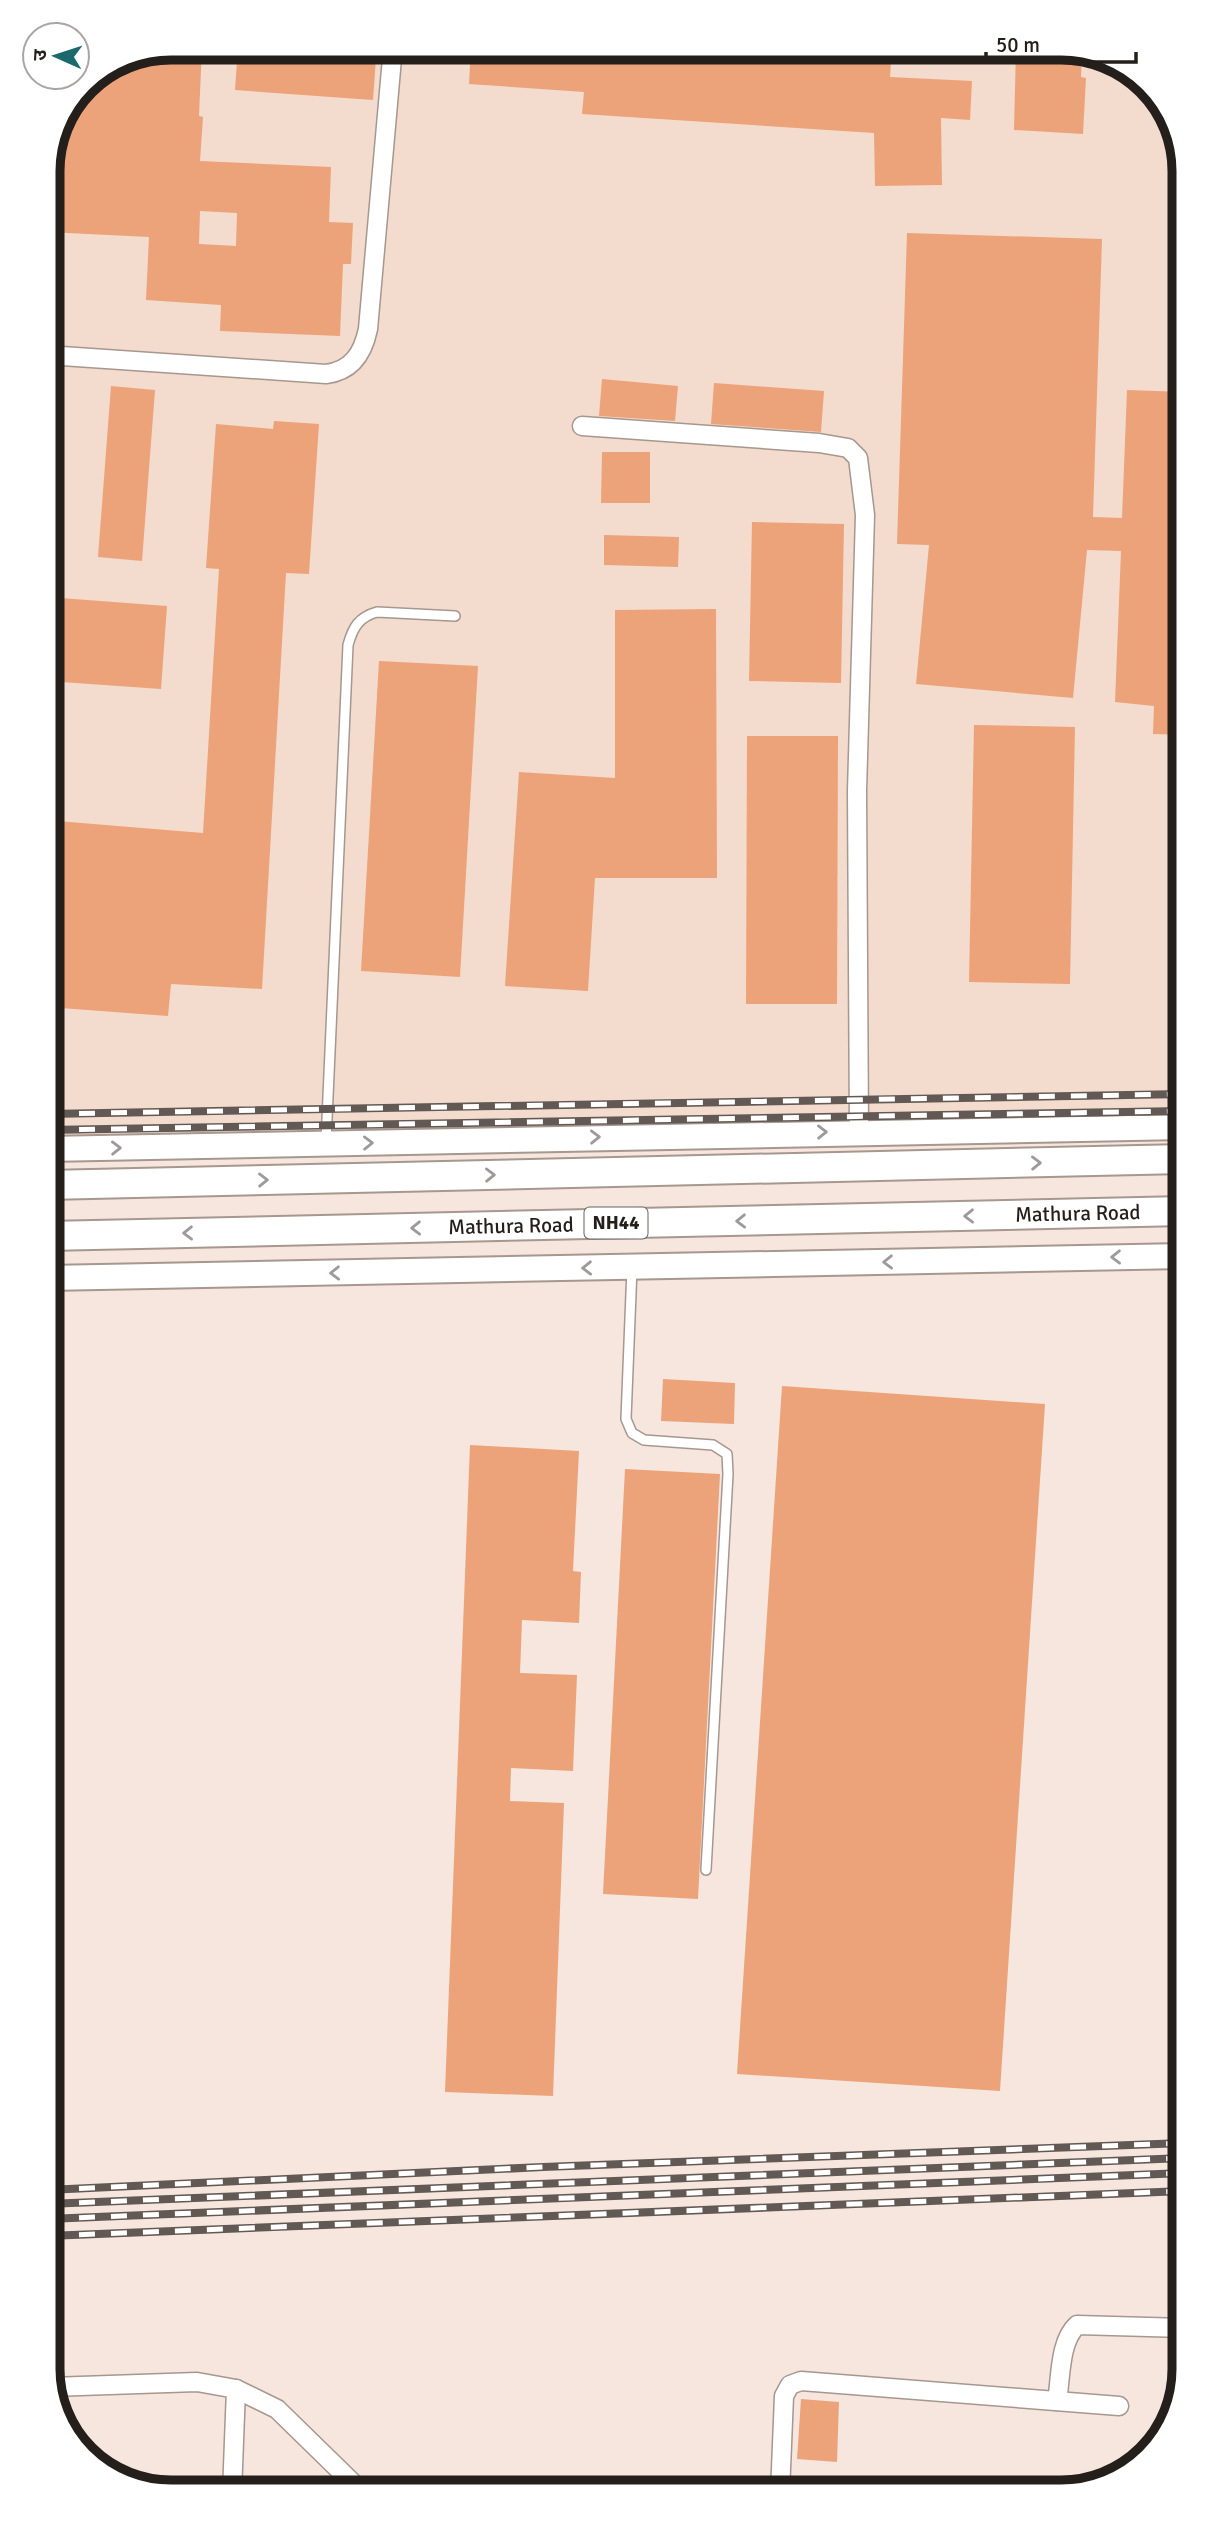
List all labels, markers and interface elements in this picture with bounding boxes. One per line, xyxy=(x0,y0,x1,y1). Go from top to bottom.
north arrow xyxy=(21,21,91,91)
scale bar xyxy=(986,21,1136,65)
text: 50 m xyxy=(996,32,1040,58)
text: उ xyxy=(28,48,52,61)
one-way arrow xyxy=(817,1125,828,1140)
one-way arrow xyxy=(590,1130,601,1145)
one-way arrow xyxy=(363,1135,373,1151)
one-way arrow xyxy=(111,1140,121,1156)
one-way arrow xyxy=(1031,1155,1042,1170)
one-way arrow xyxy=(485,1167,496,1183)
one-way arrow xyxy=(258,1172,268,1188)
street label: Mathura Road xyxy=(1015,1199,1141,1228)
road number: NH44 xyxy=(584,1208,648,1238)
one-way arrow xyxy=(963,1208,974,1223)
street label: Mathura Road xyxy=(448,1211,574,1240)
one-way arrow xyxy=(735,1213,746,1228)
one-way arrow xyxy=(410,1220,421,1235)
one-way arrow xyxy=(182,1225,193,1240)
one-way arrow xyxy=(1110,1249,1120,1265)
one-way arrow xyxy=(882,1254,893,1269)
one-way arrow xyxy=(581,1260,592,1275)
one-way arrow xyxy=(329,1265,340,1280)

